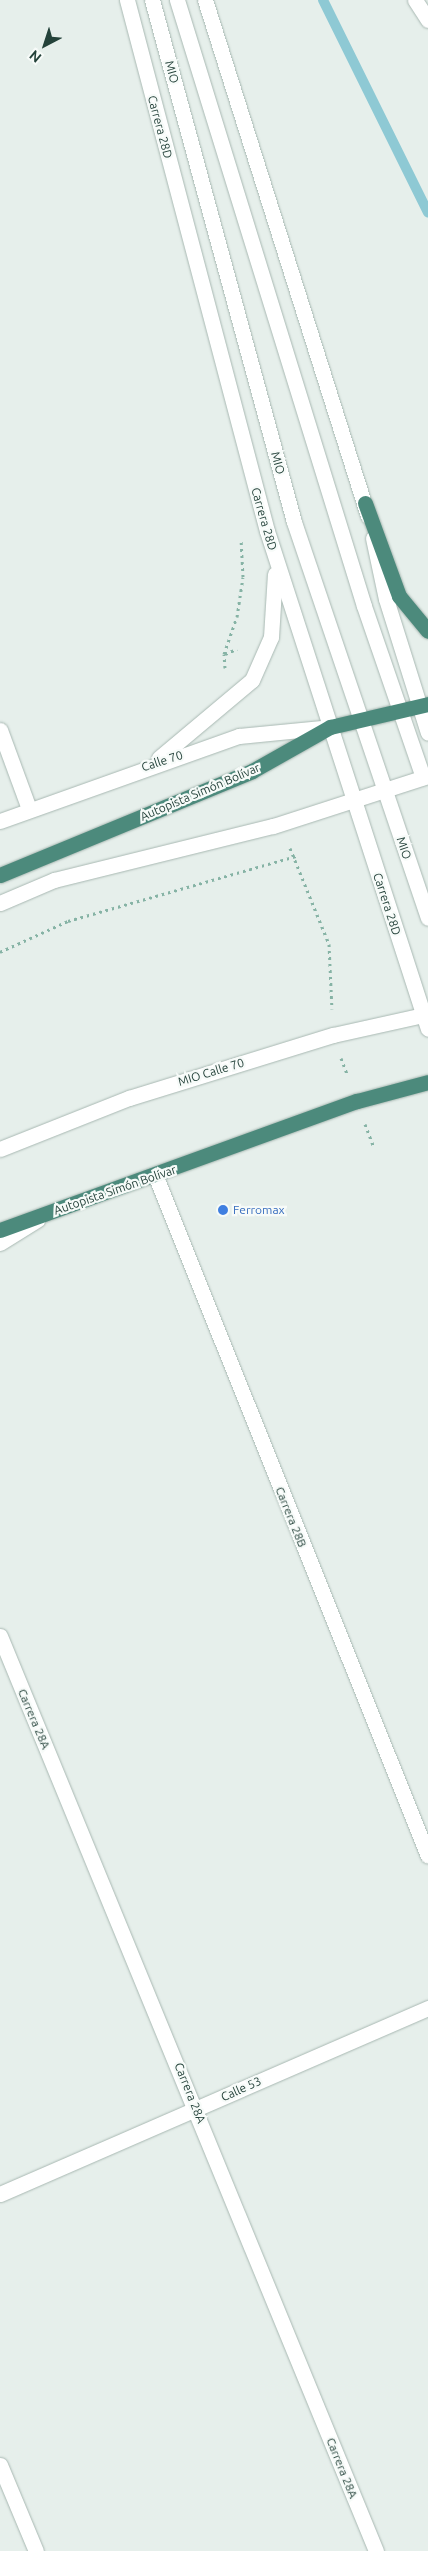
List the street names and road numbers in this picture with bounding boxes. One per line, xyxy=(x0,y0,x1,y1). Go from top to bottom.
street label: MIO xyxy=(162,59,182,85)
street label: Carrera 28D xyxy=(145,94,175,160)
street label: MIO xyxy=(268,450,288,476)
street label: Carrera 28D xyxy=(248,486,280,552)
street label: Calle 70 xyxy=(139,748,185,774)
street label: Autopista Simón Bolívar xyxy=(138,760,262,824)
street label: MIO xyxy=(394,835,414,861)
street label: Carrera 28D xyxy=(370,871,404,937)
street label: MIO Calle 70 xyxy=(176,1055,246,1089)
street label: Autopista Simón Bolívar xyxy=(52,1162,178,1218)
street label: Carrera 28B xyxy=(272,1485,310,1549)
street label: Carrera 28A xyxy=(15,1687,53,1751)
street label: Carrera 28A xyxy=(171,2061,209,2125)
street label: Calle 53 xyxy=(219,2074,263,2104)
street label: Carrera 28A xyxy=(323,2436,361,2500)

